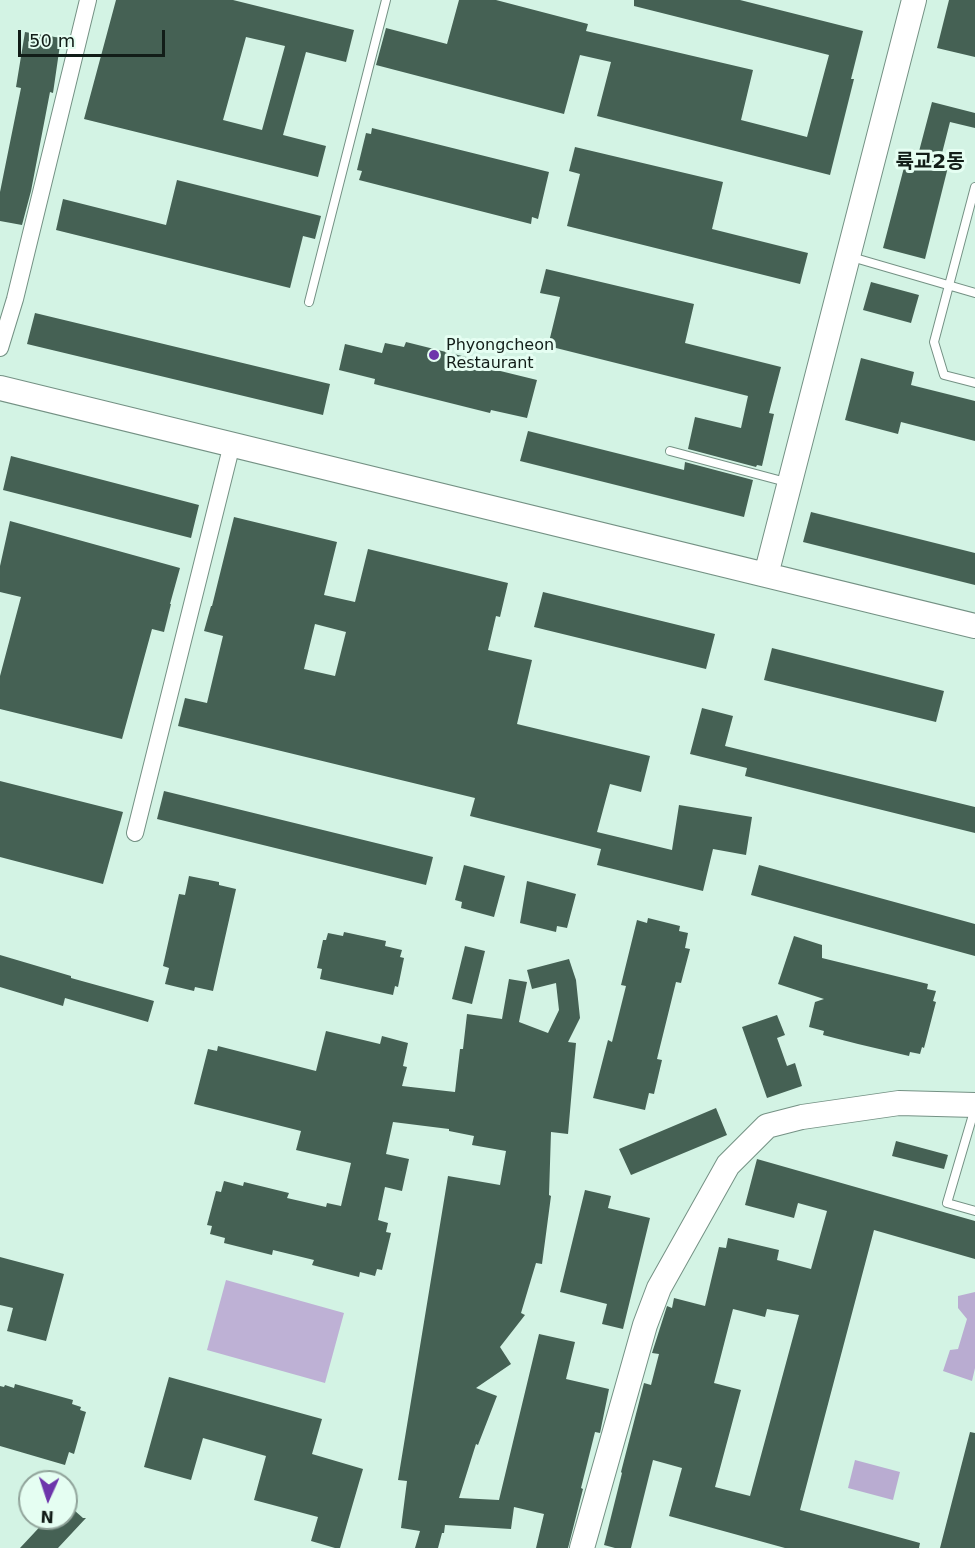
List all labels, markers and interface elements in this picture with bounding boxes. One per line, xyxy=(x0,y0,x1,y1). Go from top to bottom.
scale bar xyxy=(21,18,168,56)
text: 50 m xyxy=(29,30,75,51)
district label: 륙교2동 xyxy=(895,151,965,175)
place label: Phyongcheon Restaurant xyxy=(446,336,554,374)
marker: Phyongcheon Restaurant xyxy=(427,348,441,362)
north arrow xyxy=(18,1470,78,1530)
text: N xyxy=(40,1507,54,1526)

